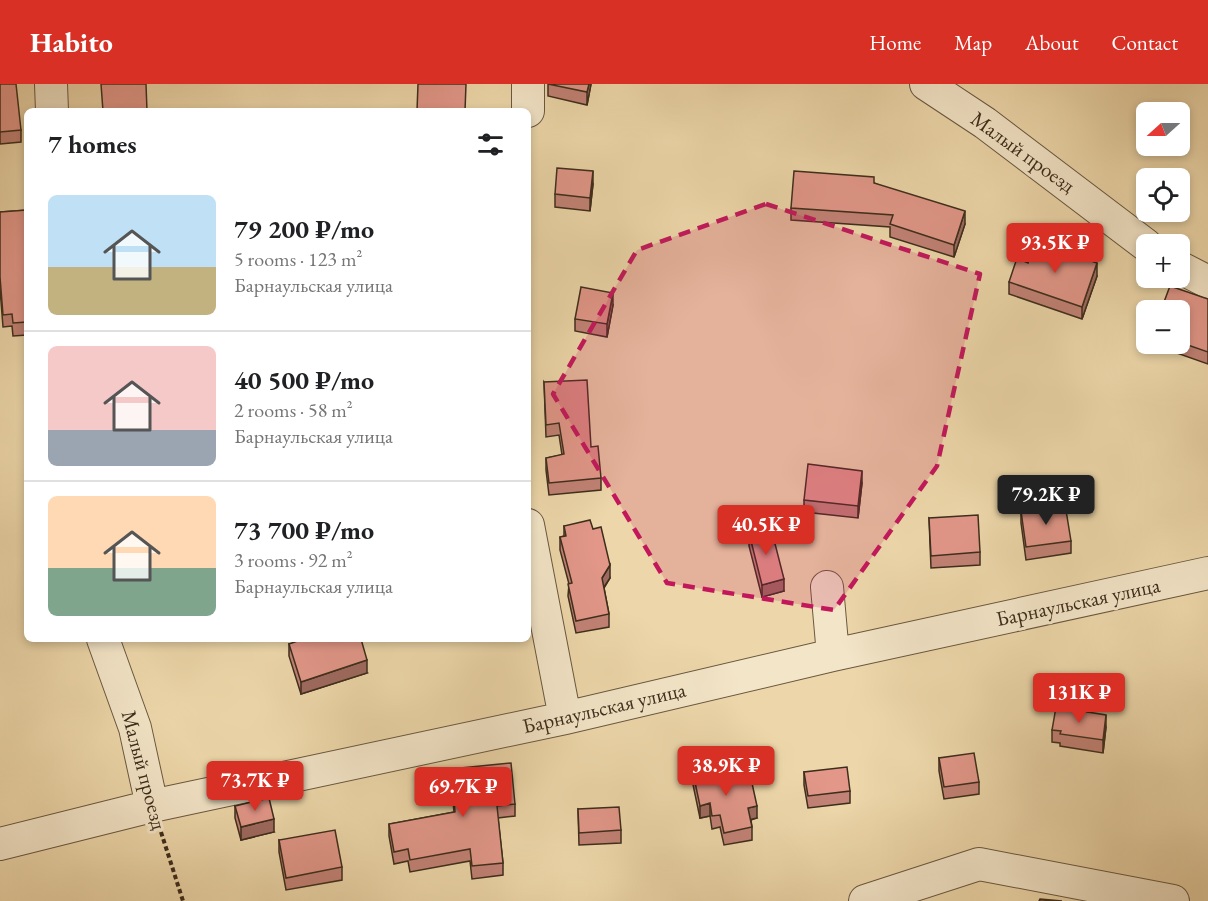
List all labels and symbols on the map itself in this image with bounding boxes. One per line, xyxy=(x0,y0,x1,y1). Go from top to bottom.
north arrow xyxy=(1136,102,1190,156)
street label: Малый проезд xyxy=(966,105,1081,199)
pin: 93.5K ₽ xyxy=(1000,223,1110,274)
pin: 79.2K ₽ xyxy=(991,475,1101,526)
pin: 40.5K ₽ xyxy=(711,505,821,556)
street label: Барнаульская улица xyxy=(993,571,1163,632)
pin: 131K ₽ xyxy=(1030,673,1128,724)
street label: Барнаульская улица xyxy=(520,675,689,739)
street label: Малый проезд xyxy=(116,707,173,833)
pin: 38.9K ₽ xyxy=(671,746,781,797)
pin: 73.7K ₽ xyxy=(200,761,310,812)
pin: 69.7K ₽ xyxy=(408,767,518,818)

